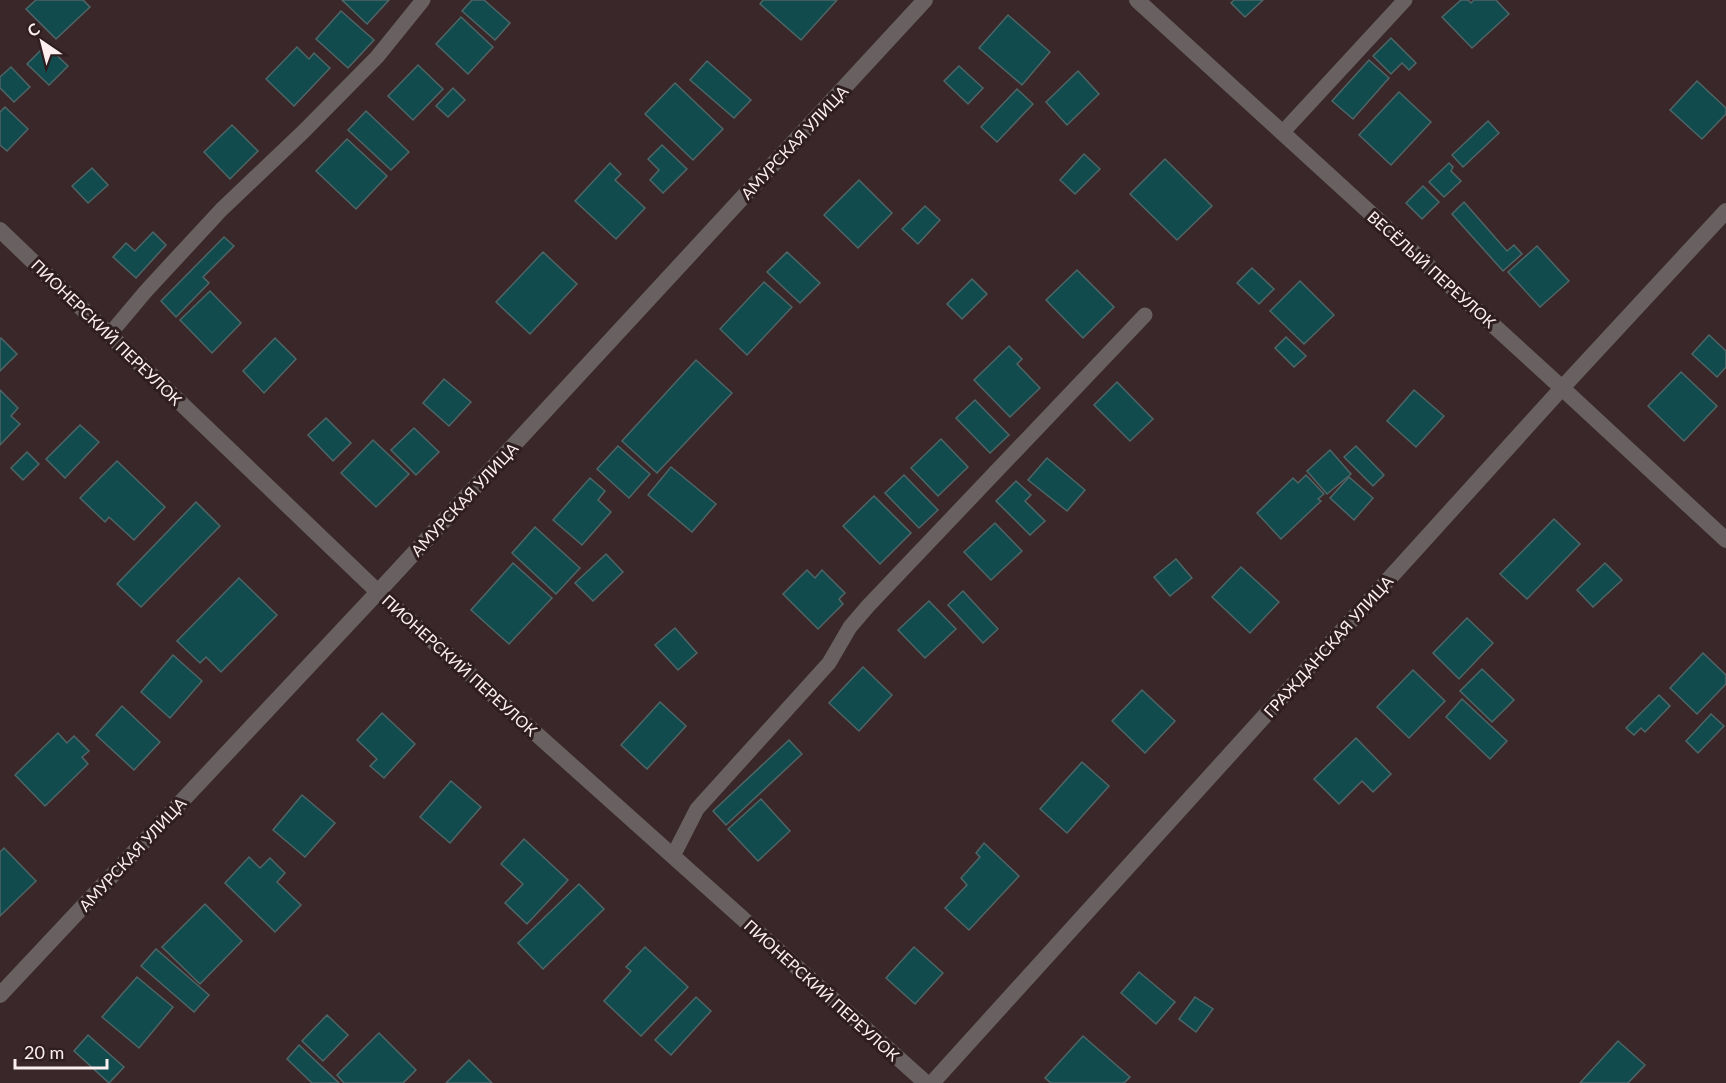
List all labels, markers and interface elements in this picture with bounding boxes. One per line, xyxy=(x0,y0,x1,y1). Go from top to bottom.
north arrow xyxy=(12,12,72,72)
text: С xyxy=(23,18,43,40)
street label: АМУРСКАЯ УЛИЦА xyxy=(736,81,852,203)
street label: ВЕСЁЛЫЙ ПЕРЕУЛОК xyxy=(1364,207,1500,332)
street label: ПИОНЕРСКИЙ ПЕРЕУЛОК xyxy=(28,255,186,409)
street label: АМУРСКАЯ УЛИЦА xyxy=(406,438,522,560)
street label: ГРАЖДАНСКАЯ УЛИЦА xyxy=(1259,571,1397,721)
street label: ПИОНЕРСКИЙ ПЕРЕУЛОК xyxy=(379,590,542,740)
street label: АМУРСКАЯ УЛИЦА xyxy=(74,793,190,915)
street label: ПИОНЕРСКИЙ ПЕРЕУЛОК xyxy=(741,915,904,1065)
scale bar xyxy=(15,1032,106,1070)
text: 20 m xyxy=(24,1041,64,1063)

